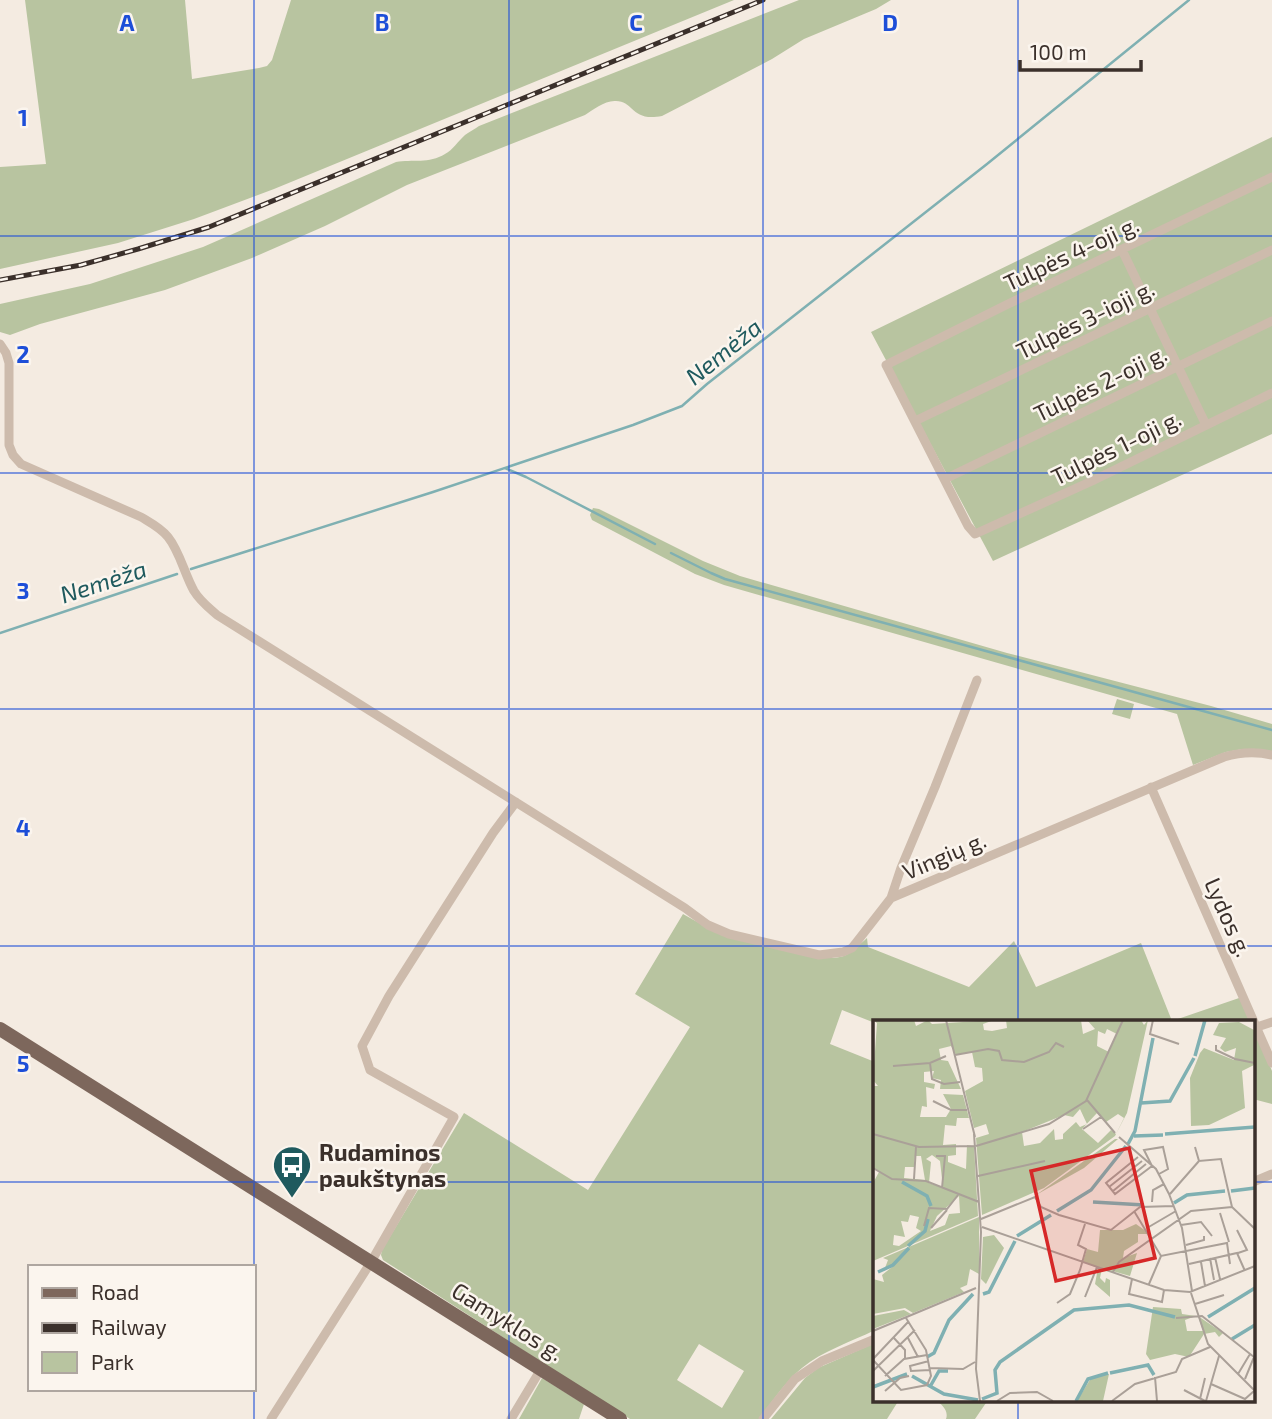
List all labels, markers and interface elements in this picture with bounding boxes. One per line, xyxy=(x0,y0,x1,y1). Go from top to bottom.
text: A xyxy=(119,8,135,36)
text: B xyxy=(375,8,389,36)
text: C xyxy=(629,8,643,36)
text: D xyxy=(882,8,898,36)
scale bar xyxy=(1020,28,1141,72)
text: 100 m xyxy=(1030,39,1087,64)
text: 1 xyxy=(18,103,28,131)
street label: Tulpės 4-oji g. xyxy=(999,209,1143,297)
street label: Tulpės 3-ioji g. xyxy=(1011,273,1159,365)
water label: Nemėža xyxy=(679,312,767,390)
street label: Tulpės 2-oji g. xyxy=(1029,339,1171,427)
text: 2 xyxy=(16,340,30,368)
street label: Tulpės 1-oji g. xyxy=(1046,404,1186,490)
water label: Nemėža xyxy=(56,553,150,609)
text: 3 xyxy=(16,576,30,604)
text: 4 xyxy=(16,813,30,841)
street label: Vingių g. xyxy=(898,825,990,885)
street label: Lydos g. xyxy=(1199,873,1259,961)
inset map xyxy=(873,1020,1254,1402)
text: 5 xyxy=(17,1049,29,1077)
place label: Rudaminos paukštynas xyxy=(319,1138,446,1192)
bus stop icon: Rudaminos paukštynas xyxy=(271,1144,313,1199)
legend xyxy=(28,1265,256,1391)
street label: Gamyklos g. xyxy=(447,1276,569,1366)
text: Road xyxy=(91,1279,139,1304)
text: Railway xyxy=(91,1314,167,1339)
text: Park xyxy=(91,1349,134,1374)

